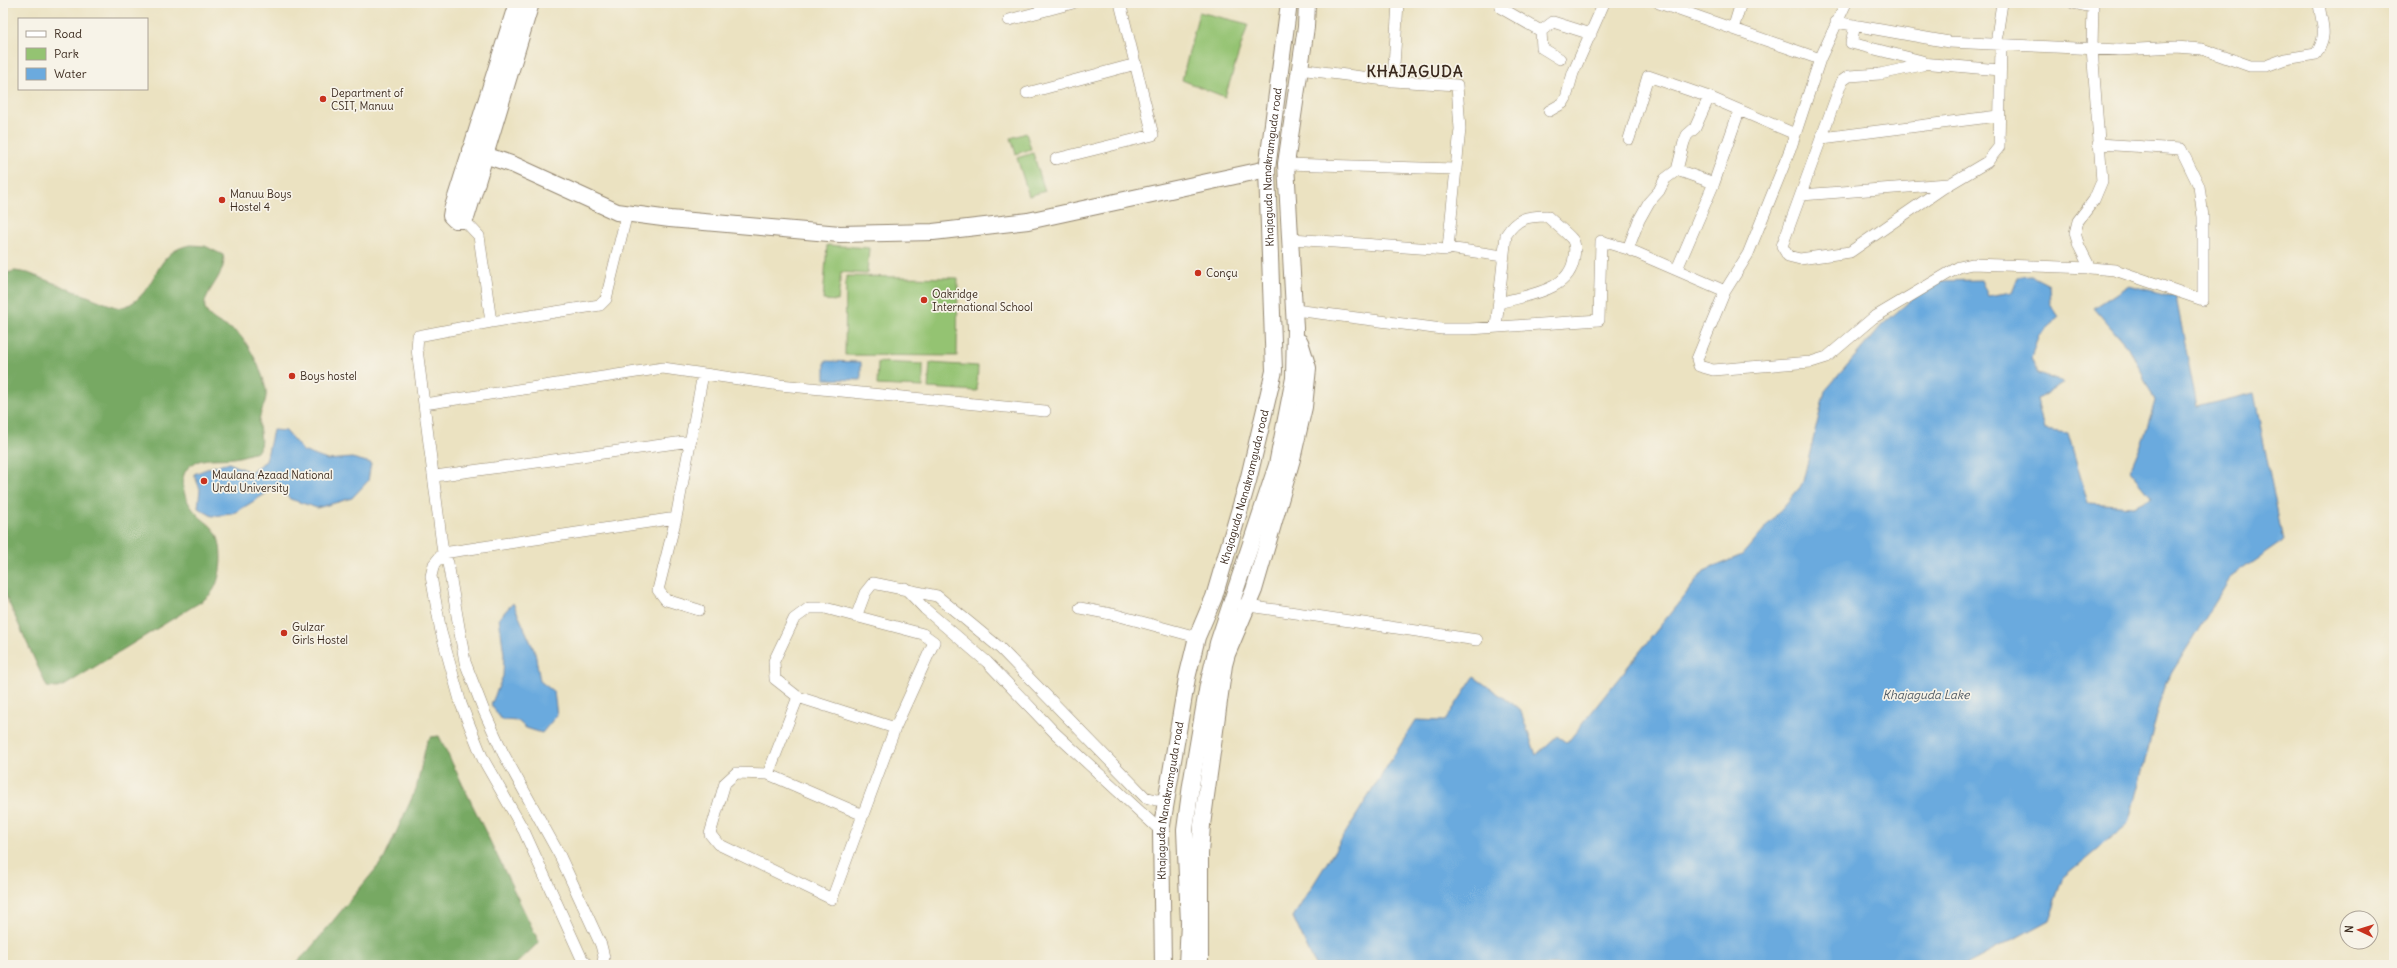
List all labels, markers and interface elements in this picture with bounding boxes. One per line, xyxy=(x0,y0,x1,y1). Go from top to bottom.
legend xyxy=(18,18,148,90)
text: Road xyxy=(54,26,82,41)
text: Park xyxy=(54,46,79,61)
district label: KHAJAGUDA xyxy=(1366,62,1464,81)
text: Water xyxy=(54,66,87,81)
place label: Department of CSIT, Manuu xyxy=(331,86,404,113)
street label: Khajaguda Nanakramguda road xyxy=(1260,86,1285,247)
marker: Department of CSIT, Manuu xyxy=(318,94,328,104)
place label: Manuu Boys Hostel 4 xyxy=(230,187,292,214)
marker: Manuu Boys Hostel 4 xyxy=(217,195,227,205)
place label: Conçu xyxy=(1206,266,1238,280)
marker: Conçu xyxy=(1193,268,1203,278)
place label: Oakridge International School xyxy=(932,287,1033,314)
marker: Oakridge International School xyxy=(919,295,929,305)
place label: Boys hostel xyxy=(300,369,357,383)
marker: Boys hostel xyxy=(287,371,297,381)
street label: Khajaguda Nanakramguda road xyxy=(1217,408,1272,566)
place label: Maulana Azaad National Urdu University xyxy=(212,468,333,495)
marker: Maulana Azaad National Urdu University xyxy=(199,476,209,486)
place label: Gulzar Girls Hostel xyxy=(292,620,348,647)
marker: Gulzar Girls Hostel xyxy=(279,628,289,638)
water label: Khajaguda Lake xyxy=(1883,687,1971,702)
street label: Khajaguda Nanakramguda road xyxy=(1154,720,1187,880)
north arrow xyxy=(2339,910,2379,950)
text: N xyxy=(2342,925,2356,934)

